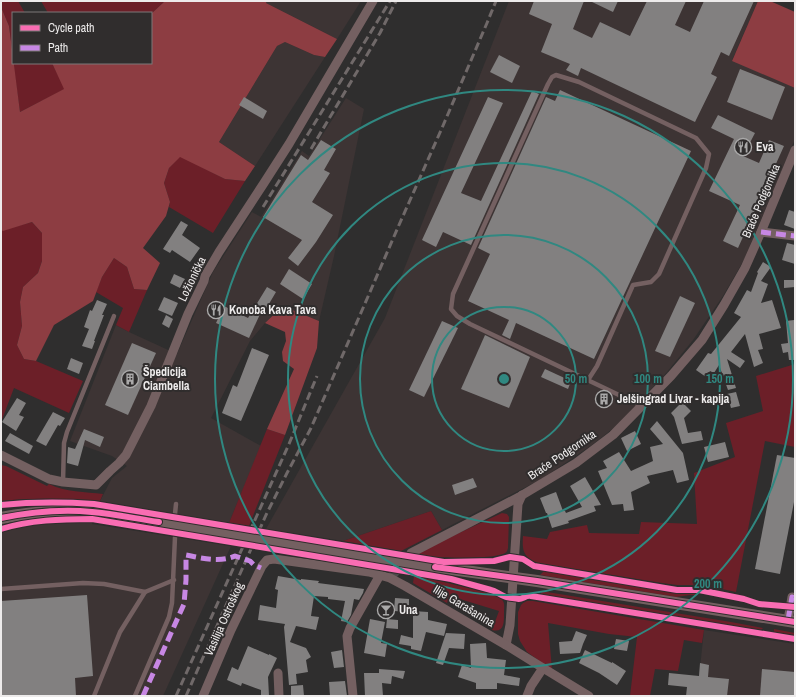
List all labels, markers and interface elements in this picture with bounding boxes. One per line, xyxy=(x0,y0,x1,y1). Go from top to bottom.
legend xyxy=(12,12,152,64)
text: Cycle path xyxy=(48,20,95,36)
text: Path xyxy=(48,40,68,56)
restaurant icon: Eva xyxy=(733,137,753,157)
place label: Eva xyxy=(756,139,774,155)
street label: Braće Podgornika xyxy=(738,161,784,240)
street label: Ložionička xyxy=(174,254,210,304)
restaurant icon: Konoba Kava Tava xyxy=(206,300,226,320)
place label: Konoba Kava Tava xyxy=(229,302,317,318)
place label: Špedicija Ciambella xyxy=(143,364,190,394)
building icon: Špedicija Ciambella xyxy=(120,369,140,389)
text: 50 m xyxy=(565,371,587,387)
text: 100 m xyxy=(634,371,662,387)
text: 150 m xyxy=(706,371,734,387)
centre of rings xyxy=(497,372,511,386)
building icon: Jelšingrad Livar - kapija xyxy=(594,389,614,409)
place label: Jelšingrad Livar - kapija xyxy=(617,391,730,407)
street label: Braće Podgornika xyxy=(525,426,600,484)
text: 200 m xyxy=(694,576,722,592)
street label: Vasilija Ostroškog xyxy=(201,579,248,658)
street label: Ilije Garašanina xyxy=(430,581,498,631)
bar icon: Una xyxy=(376,600,396,620)
place label: Una xyxy=(399,602,418,618)

